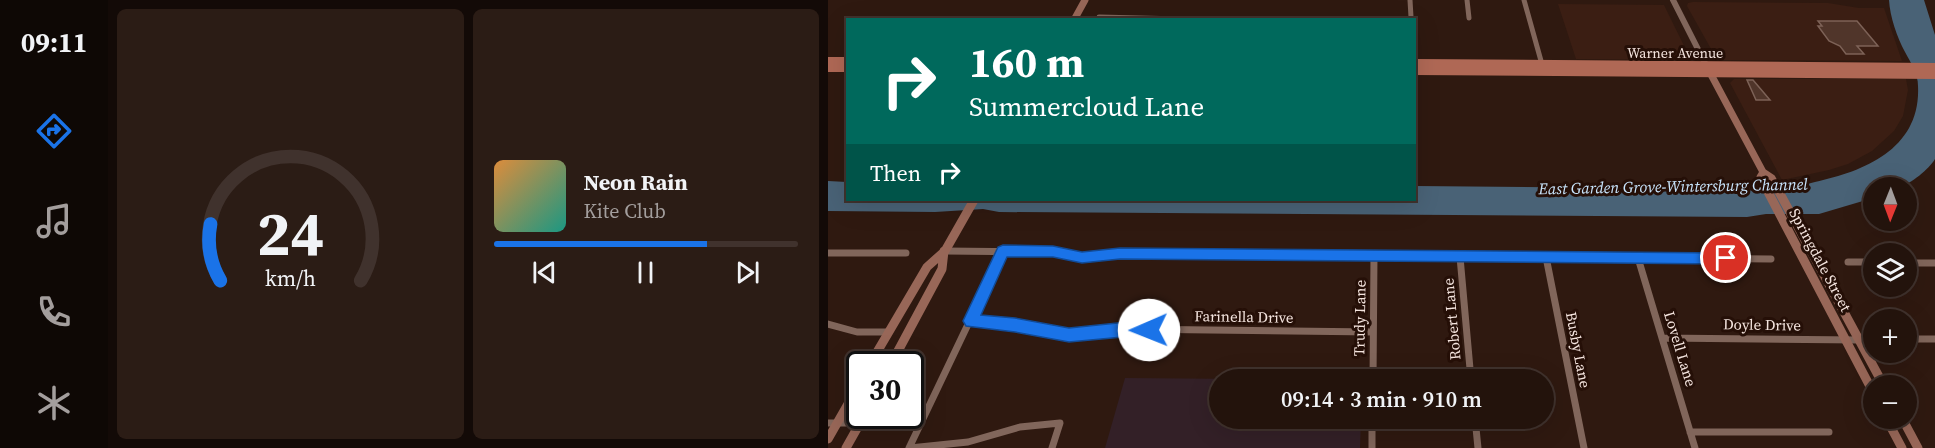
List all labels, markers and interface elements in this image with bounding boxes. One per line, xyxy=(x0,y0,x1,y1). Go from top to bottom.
text: 09:11 xyxy=(21,24,87,61)
text: 160 m xyxy=(969,33,1084,91)
icon: right xyxy=(870,42,948,120)
street label: Warner Avenue xyxy=(1627,43,1723,63)
text: Summercloud Lane xyxy=(969,88,1204,125)
icon: directions xyxy=(33,110,75,152)
icon: right xyxy=(933,156,966,189)
text: Then xyxy=(870,158,921,188)
text: Neon Rain xyxy=(584,167,688,197)
water label: East Garden Grove-Wintersburg Channel xyxy=(1537,173,1808,199)
north arrow xyxy=(1863,177,1917,231)
map controls xyxy=(1863,177,1917,429)
text: 24 xyxy=(256,190,324,276)
text: Kite Club xyxy=(584,197,666,225)
icon: music xyxy=(33,200,75,242)
street label: Springdale Street xyxy=(1784,204,1857,315)
pin xyxy=(1700,232,1751,283)
icon: arrive xyxy=(1709,241,1742,274)
button: layers xyxy=(1863,243,1917,297)
icon: previous xyxy=(528,256,561,289)
icon: pause xyxy=(629,256,662,289)
icon: next xyxy=(731,256,764,289)
text: km/h xyxy=(265,264,316,293)
street label: Robert Lane xyxy=(1437,277,1466,361)
street label: Trudy Lane xyxy=(1348,279,1371,356)
icon: phone xyxy=(33,291,75,333)
position arrow xyxy=(1117,298,1181,362)
street label: Farinella Drive xyxy=(1194,305,1294,328)
street label: Lovell Lane xyxy=(1659,309,1702,389)
button: + xyxy=(1863,309,1917,363)
street label: Busby Lane xyxy=(1561,310,1596,390)
street label: Doyle Drive xyxy=(1723,313,1801,336)
speed limit sign: 30 xyxy=(846,351,924,429)
button: − xyxy=(1863,375,1917,429)
icon: climate xyxy=(33,382,75,424)
text: 09:14 · 3 min · 910 m xyxy=(1281,384,1482,414)

